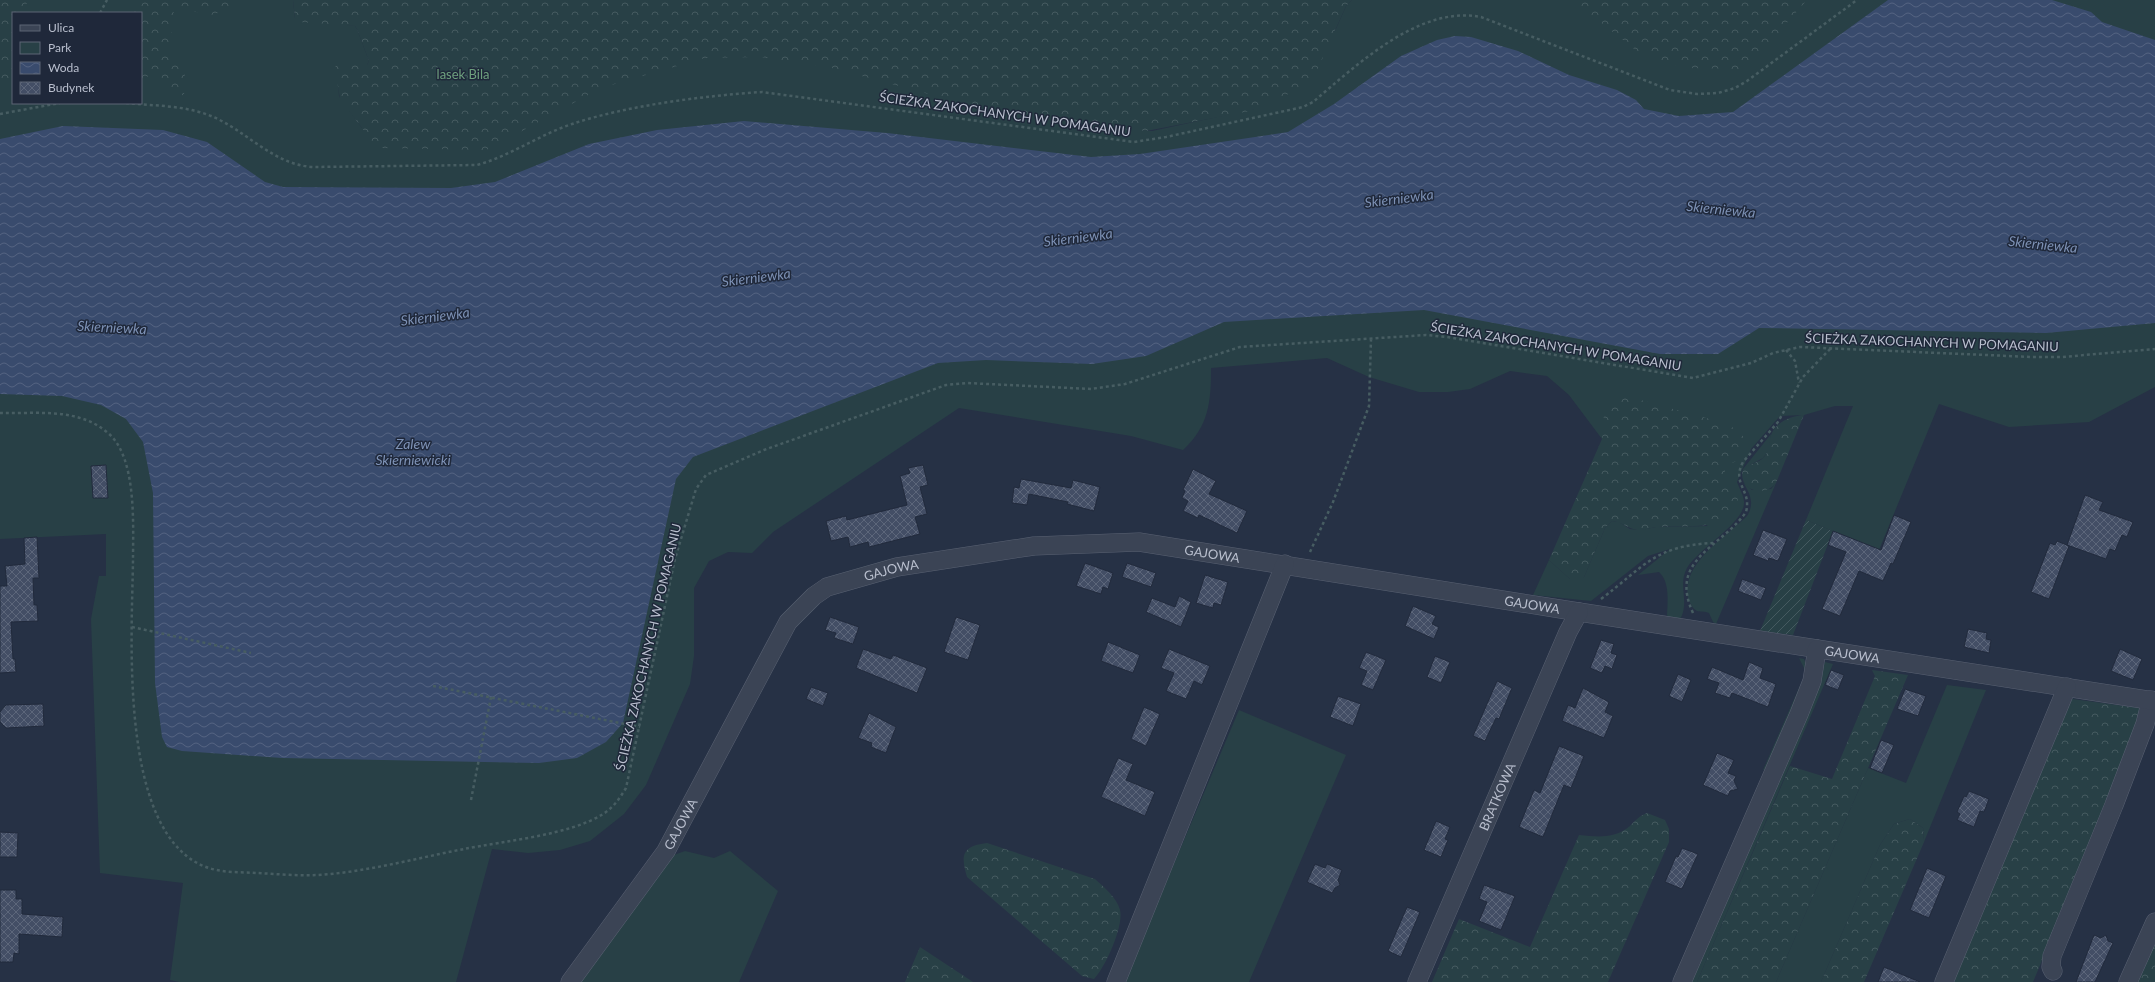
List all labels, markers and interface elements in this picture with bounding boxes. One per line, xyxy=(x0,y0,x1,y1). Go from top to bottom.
legend xyxy=(12,12,142,104)
text: Ulica xyxy=(48,20,74,35)
text: Park xyxy=(48,40,72,55)
text: Woda xyxy=(48,60,79,75)
park label: lasek Bila xyxy=(437,66,489,82)
text: Budynek xyxy=(48,80,95,95)
street label: ŚCIEŻKA ZAKOCHANYCH W POMAGANIU xyxy=(878,88,1132,140)
water label: Skierniewka xyxy=(1364,185,1434,211)
water label: Skierniewka xyxy=(1686,197,1756,221)
water label: Skierniewka xyxy=(1043,224,1113,250)
water label: Skierniewka xyxy=(2008,232,2078,256)
water label: Skierniewka xyxy=(721,264,791,290)
water label: Skierniewka xyxy=(400,303,470,329)
water label: Skierniewka xyxy=(77,317,147,337)
street label: ŚCIEŻKA ZAKOCHANYCH W POMAGANIU xyxy=(1429,318,1683,374)
street label: ŚCIEŻKA ZAKOCHANYCH W POMAGANIU xyxy=(1805,330,2059,354)
water label: Zalew Skierniewicki xyxy=(375,435,451,468)
street label: ŚCIEŻKA ZAKOCHANYCH W POMAGANIU xyxy=(612,522,684,772)
street label: GAJOWA xyxy=(1183,541,1241,566)
street label: GAJOWA xyxy=(862,556,920,584)
street label: GAJOWA xyxy=(1503,592,1561,617)
street label: GAJOWA xyxy=(1824,642,1881,666)
street label: BRATKOWA xyxy=(1475,760,1519,833)
street label: GAJOWA xyxy=(660,795,701,852)

